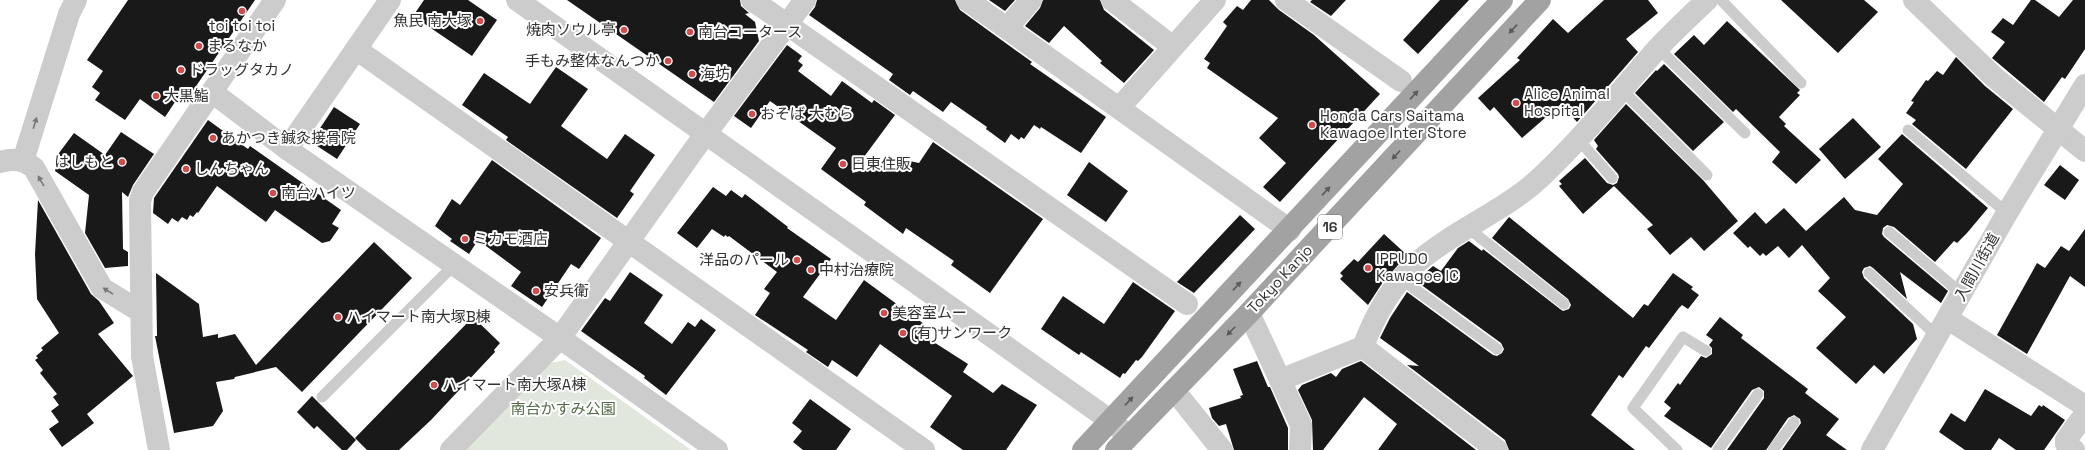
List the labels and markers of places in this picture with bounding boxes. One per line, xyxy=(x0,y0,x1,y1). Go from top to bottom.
marker: toi toi toi xyxy=(237,6,247,16)
place label: 魚民 南大塚 xyxy=(393,11,472,30)
place label: toi toi toi xyxy=(209,16,275,35)
marker: 魚民 南大塚 xyxy=(475,16,485,26)
place label: 焼肉ソウル亭 xyxy=(526,20,616,39)
place label: 南台コータース xyxy=(698,22,802,41)
marker: 焼肉ソウル亭 xyxy=(619,25,629,35)
marker: 南台コータース xyxy=(685,27,695,37)
place label: まるなか xyxy=(207,36,267,55)
marker: まるなか xyxy=(194,41,204,51)
place label: 手もみ整体なんつか xyxy=(525,51,660,70)
marker: 手もみ整体なんつか xyxy=(663,56,673,66)
place label: ドラッグタカノ xyxy=(189,60,294,79)
place label: 海坊 xyxy=(700,64,730,83)
marker: ドラッグタカノ xyxy=(176,65,186,75)
marker: 海坊 xyxy=(687,69,697,79)
place label: Alice Animal Hospital xyxy=(1524,84,1610,120)
place label: 大黒鮨 xyxy=(164,86,209,105)
marker: 大黒鮨 xyxy=(151,91,161,101)
marker: Alice Animal Hospital xyxy=(1511,98,1521,108)
place label: おそば 大むら xyxy=(760,104,854,123)
place label: Honda Cars Saitama Kawagoe Inter Store xyxy=(1320,106,1467,142)
marker: おそば 大むら xyxy=(747,109,757,119)
marker: Honda Cars Saitama Kawagoe Inter Store xyxy=(1307,120,1317,130)
place label: あかつき鍼灸接骨院 xyxy=(221,128,356,147)
marker: あかつき鍼灸接骨院 xyxy=(208,133,218,143)
place label: はしもと xyxy=(54,152,114,171)
place label: 日東住販 xyxy=(851,154,911,173)
marker: はしもと xyxy=(117,157,127,167)
place label: しんちゃん xyxy=(194,159,269,178)
marker: 日東住販 xyxy=(838,159,848,169)
marker: しんちゃん xyxy=(181,164,191,174)
place label: 南台ハイツ xyxy=(281,183,356,202)
marker: 南台ハイツ xyxy=(268,188,278,198)
place label: ミカモ酒店 xyxy=(473,229,548,248)
marker: ミカモ酒店 xyxy=(460,234,470,244)
place label: IPPUDO Kawagoe IC xyxy=(1376,249,1459,285)
place label: 洋品のパール xyxy=(699,250,789,269)
marker: 洋品のパール xyxy=(792,255,802,265)
place label: 中村治療院 xyxy=(819,260,894,279)
marker: IPPUDO Kawagoe IC xyxy=(1363,263,1373,273)
marker: 中村治療院 xyxy=(806,265,816,275)
place label: 安兵衛 xyxy=(544,281,589,300)
marker: 安兵衛 xyxy=(531,286,541,296)
place label: 美容室ムー xyxy=(892,303,967,322)
place label: ハイマート南大塚B棟 xyxy=(346,307,491,326)
marker: 美容室ムー xyxy=(879,308,889,318)
marker: ハイマート南大塚B棟 xyxy=(333,312,343,322)
place label: (有)サンワーク xyxy=(911,323,1012,343)
marker: (有)サンワーク xyxy=(898,328,908,338)
place label: ハイマート南大塚A棟 xyxy=(442,375,586,394)
marker: ハイマート南大塚A棟 xyxy=(429,380,439,390)

